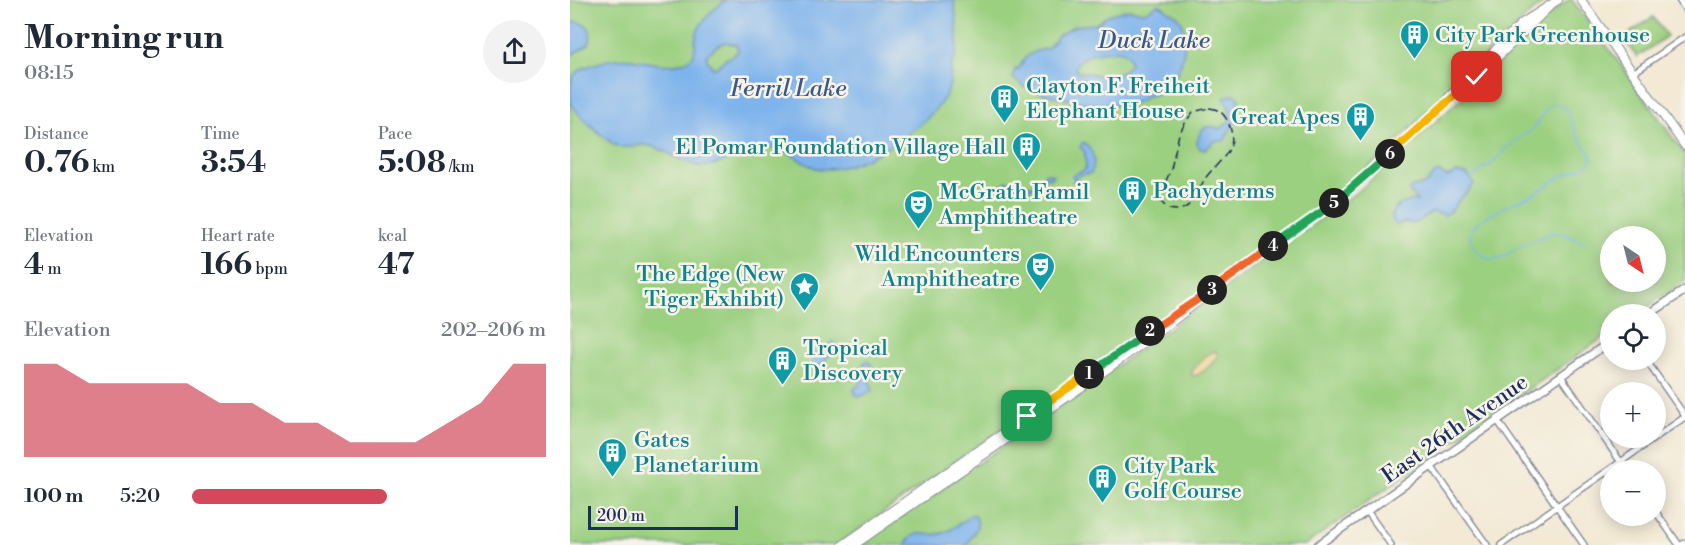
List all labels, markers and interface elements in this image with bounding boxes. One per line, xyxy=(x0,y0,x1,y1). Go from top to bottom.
text: Morning run xyxy=(24,18,224,59)
building icon: City Park Greenhouse xyxy=(1398,18,1430,60)
button: share xyxy=(483,20,546,83)
place label: City Park Greenhouse xyxy=(1435,22,1650,49)
water label: Duck Lake xyxy=(1097,26,1210,56)
pin xyxy=(1451,51,1502,102)
icon: check xyxy=(1460,60,1493,93)
text: 08:15 xyxy=(24,61,74,86)
place label: Clayton F. Freiheit Elephant House xyxy=(1026,73,1210,125)
water label: Ferril Lake xyxy=(730,74,846,104)
building icon: Clayton F. Freiheit Elephant House xyxy=(989,82,1021,124)
building icon: Great Apes xyxy=(1345,100,1377,142)
place label: Great Apes xyxy=(1231,104,1340,131)
text: Distance xyxy=(24,124,89,144)
text: Time xyxy=(201,124,240,144)
text: Pace xyxy=(378,124,412,144)
building icon: El Pomar Foundation Village Hall xyxy=(1011,130,1043,172)
place label: El Pomar Foundation Village Hall xyxy=(675,134,1006,161)
pin: 6 xyxy=(1375,139,1405,169)
text: 0.76 xyxy=(24,144,89,182)
text: 3:54 xyxy=(201,144,266,182)
text: 5:08 xyxy=(378,144,446,182)
text: 6 xyxy=(1385,144,1395,164)
text: km xyxy=(89,157,115,177)
text: /km xyxy=(446,157,474,177)
building icon: Pachyderms xyxy=(1116,174,1148,216)
place label: Pachyderms xyxy=(1153,178,1275,205)
place label: McGrath Famil Amphitheatre xyxy=(938,179,1090,231)
theatre icon: McGrath Famil Amphitheatre xyxy=(902,188,934,230)
pin: 5 xyxy=(1319,188,1349,218)
text: 5 xyxy=(1329,193,1339,213)
text: Elevation xyxy=(24,226,93,246)
text: Heart rate xyxy=(201,226,275,246)
text: kcal xyxy=(378,226,407,246)
north arrow xyxy=(1600,226,1666,292)
map controls xyxy=(1600,226,1666,526)
pin: 4 xyxy=(1258,231,1288,261)
text: 4 xyxy=(1268,236,1278,256)
place label: Wild Encounters Amphitheatre xyxy=(854,241,1020,293)
text: 4 xyxy=(24,246,44,284)
text: 166 xyxy=(201,246,252,284)
text: 47 xyxy=(378,246,414,284)
theatre icon: Wild Encounters Amphitheatre xyxy=(1025,250,1057,292)
text: m xyxy=(44,259,61,279)
text: bpm xyxy=(252,259,288,279)
place label: The Edge (New Tiger Exhibit) xyxy=(637,261,785,313)
place icon: The Edge (New Tiger Exhibit) xyxy=(789,270,821,312)
pin: 3 xyxy=(1197,275,1227,305)
text: 3 xyxy=(1207,280,1217,300)
button: locate xyxy=(1600,304,1666,370)
pin: 2 xyxy=(1135,316,1165,346)
text: Elevation xyxy=(24,318,111,343)
text: 202–206 m xyxy=(441,318,546,343)
text: 2 xyxy=(1145,321,1155,341)
place label: Tropical Discovery xyxy=(803,335,903,387)
building icon: Tropical Discovery xyxy=(766,344,798,386)
pin: 1 xyxy=(1074,359,1104,389)
text: 1 xyxy=(1085,364,1093,384)
street label: East 26th Avenue xyxy=(1376,369,1533,490)
button: + xyxy=(1600,382,1666,448)
pin xyxy=(1001,390,1052,441)
icon: arrive xyxy=(1010,399,1043,432)
place label: Gates Planetarium xyxy=(634,427,759,479)
building icon: Gates Planetarium xyxy=(597,436,629,478)
place label: City Park Golf Course xyxy=(1124,453,1242,505)
button: − xyxy=(1600,460,1666,526)
building icon: City Park Golf Course xyxy=(1087,462,1119,504)
text: 100 m xyxy=(24,484,83,509)
text: 5:20 xyxy=(120,484,160,509)
scale bar xyxy=(588,503,738,530)
text: 200 m xyxy=(597,506,645,526)

